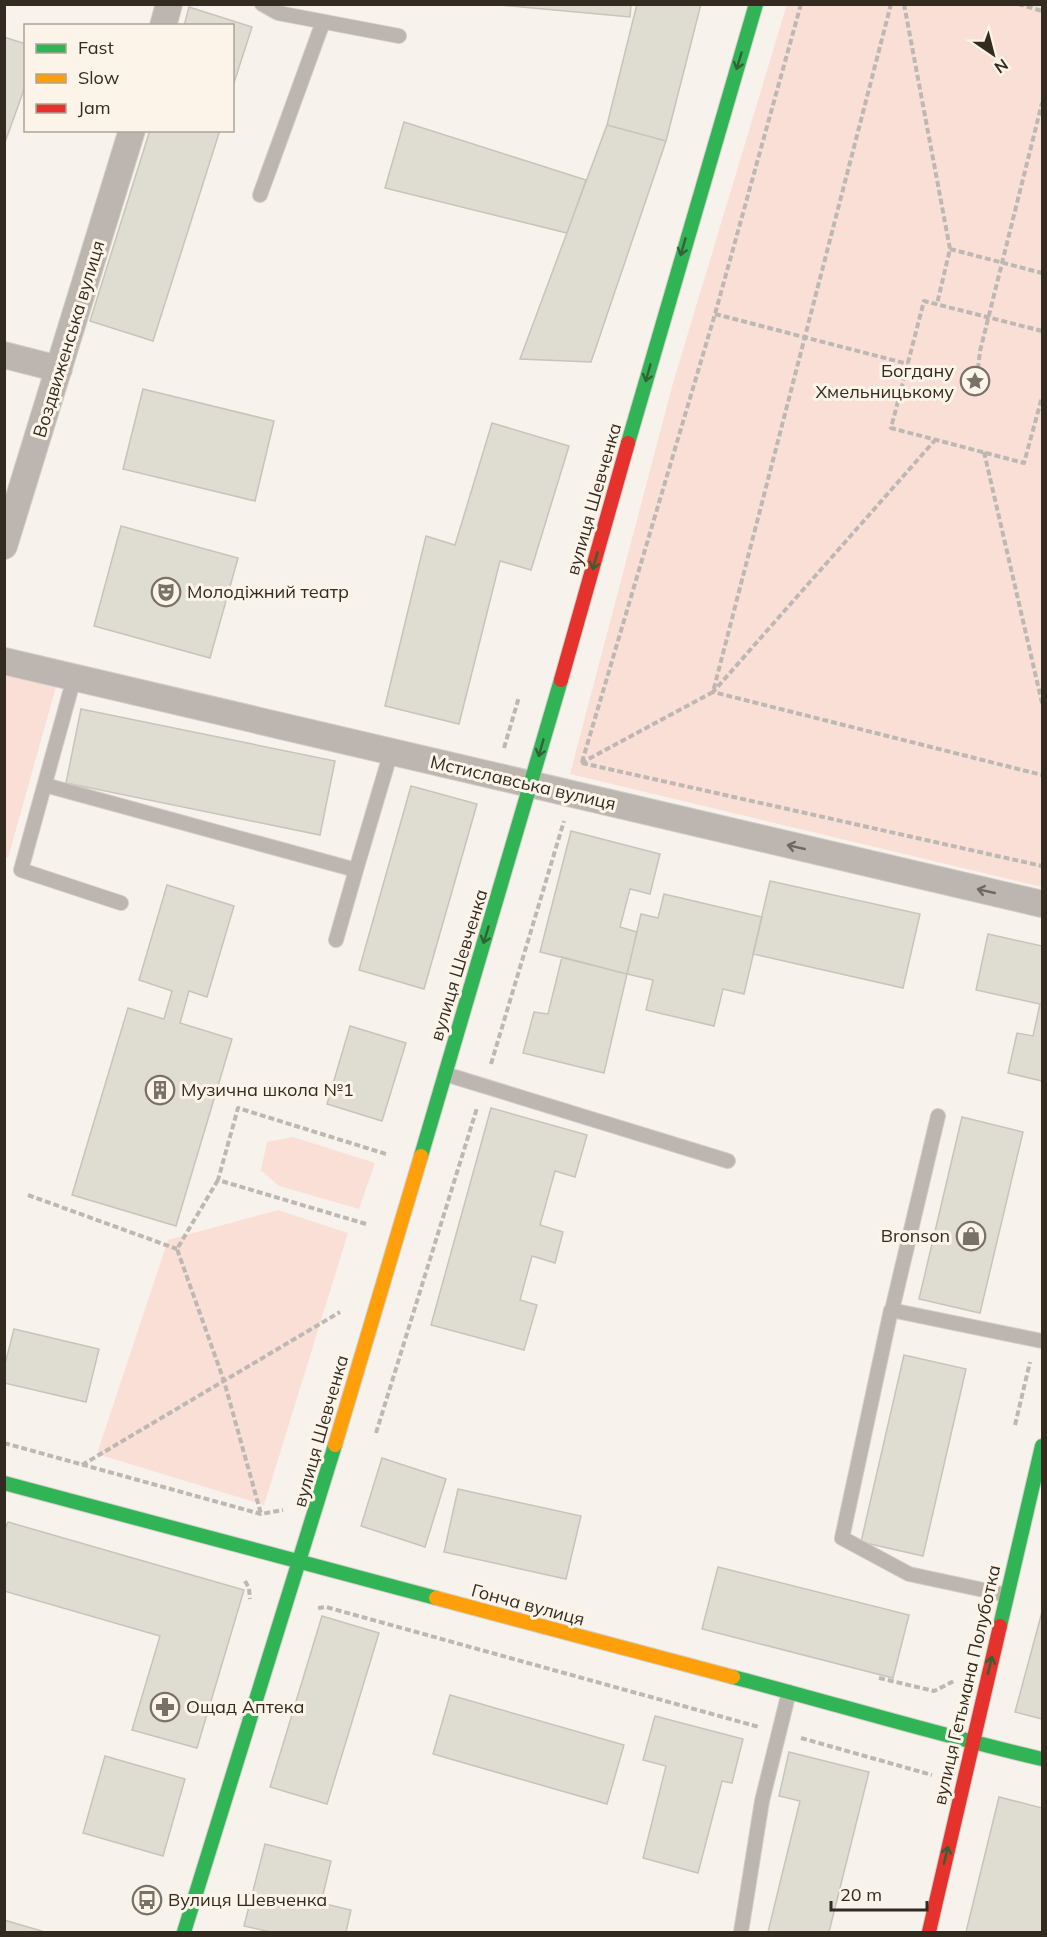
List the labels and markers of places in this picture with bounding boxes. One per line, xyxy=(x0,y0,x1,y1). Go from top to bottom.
place label: Богдану Хмельницькому xyxy=(815,359,954,403)
place icon: Богдану Хмельницькому xyxy=(959,365,991,397)
theatre icon: Молодіжний театр xyxy=(150,576,182,608)
place label: Молодіжний театр xyxy=(187,580,349,603)
building icon: Музична школа №1 xyxy=(144,1074,176,1106)
place label: Музична школа №1 xyxy=(181,1078,354,1101)
shop icon: Bronson xyxy=(955,1220,987,1252)
place label: Bronson xyxy=(881,1224,950,1247)
pharmacy icon: Ощад Аптека xyxy=(149,1691,181,1723)
place label: Ощад Аптека xyxy=(186,1695,304,1718)
bus stop icon: Вулиця Шевченка xyxy=(131,1884,163,1916)
place label: Вулиця Шевченка xyxy=(168,1888,327,1911)

